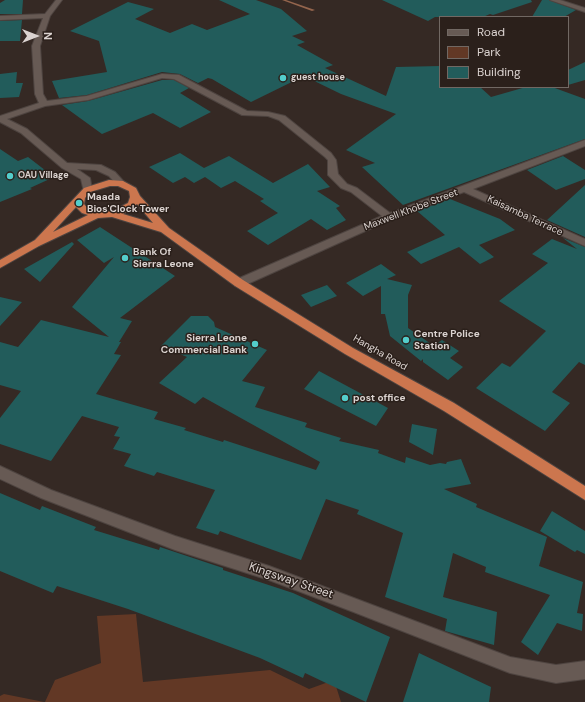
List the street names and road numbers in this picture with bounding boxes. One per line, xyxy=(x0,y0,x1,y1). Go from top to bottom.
street label: Maxwell Khobe Street xyxy=(362,187,460,233)
street label: Kaisamba Terrace xyxy=(485,193,565,239)
street label: Hangha Road xyxy=(351,333,409,373)
street label: Kingsway Street xyxy=(247,560,335,602)

